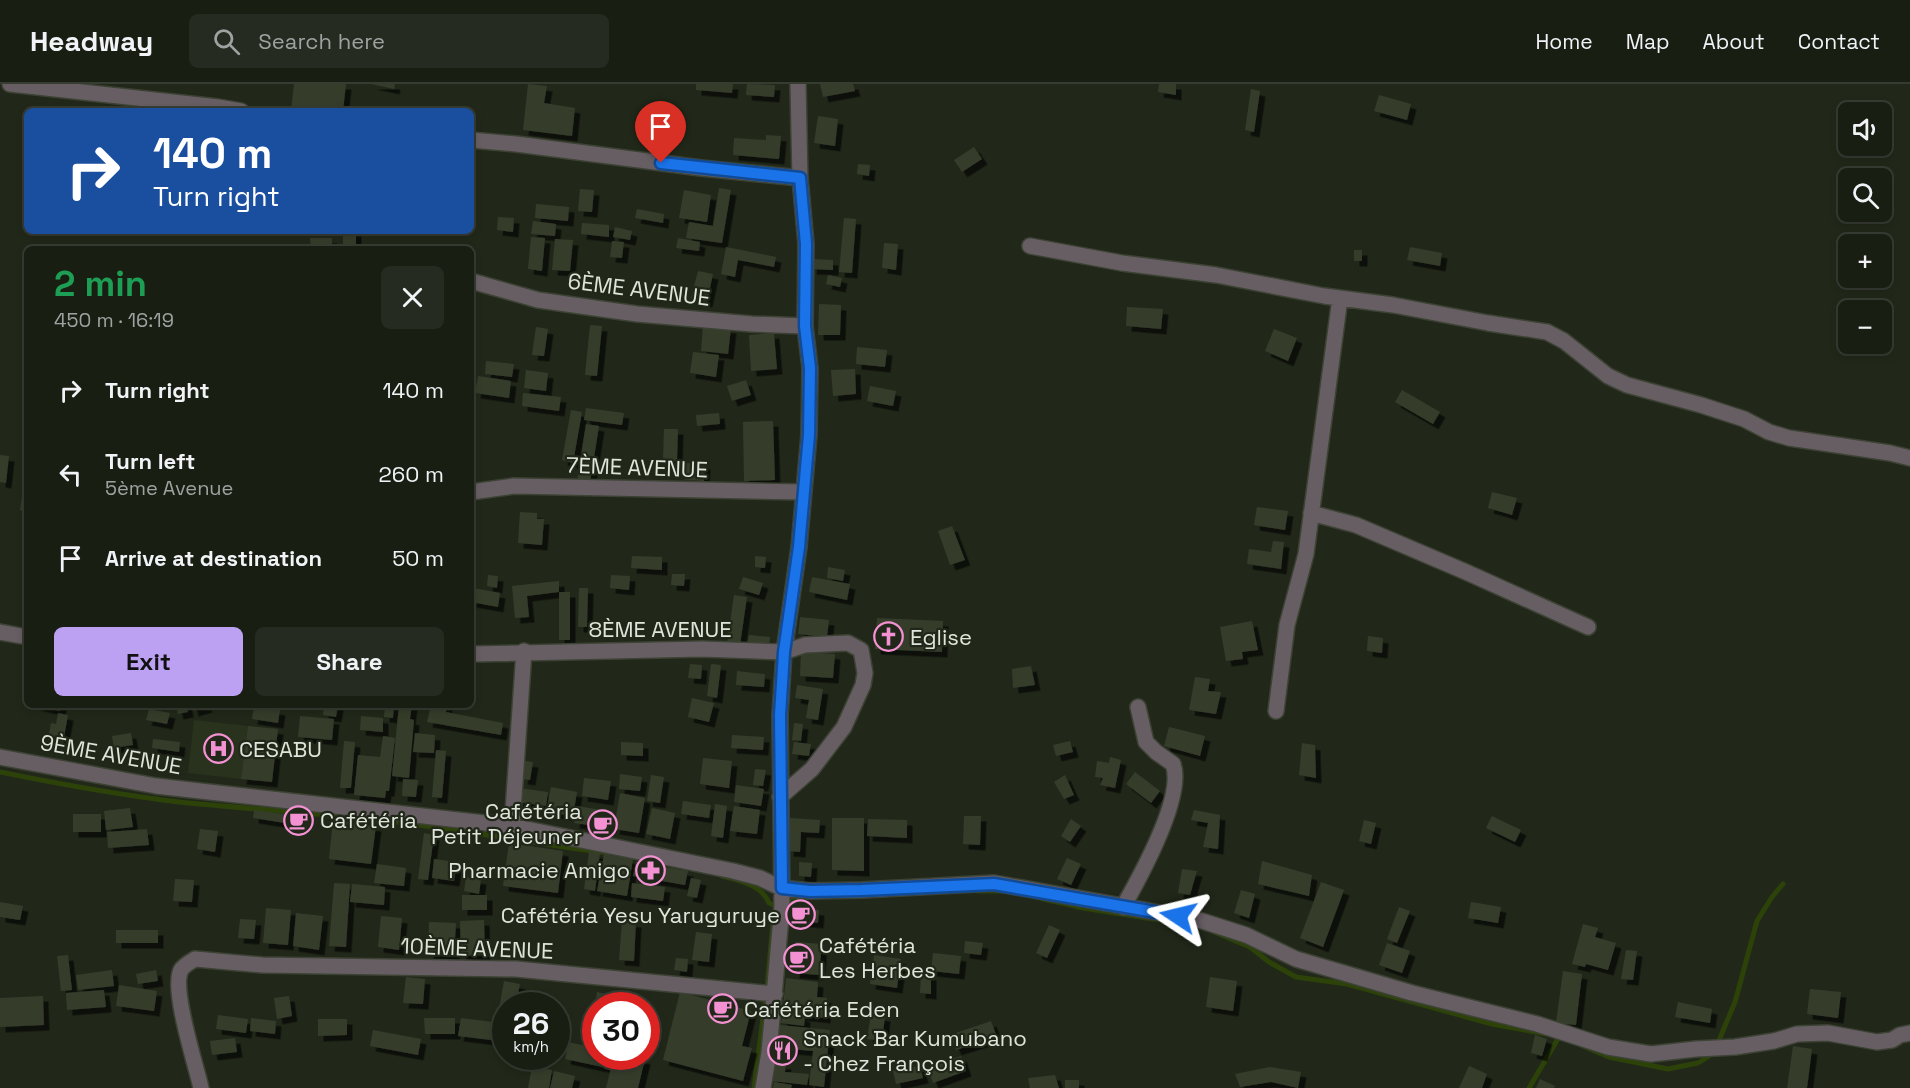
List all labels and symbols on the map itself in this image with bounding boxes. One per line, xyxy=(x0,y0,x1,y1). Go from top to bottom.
pin xyxy=(635,101,686,163)
street label: 6ÈME AVENUE xyxy=(566,266,712,312)
street label: 7ÈME AVENUE xyxy=(566,451,708,483)
street label: 8ÈME AVENUE xyxy=(588,615,732,643)
church icon: Eglise xyxy=(873,621,905,653)
place label: Eglise xyxy=(910,623,972,651)
street label: 9ÈME AVENUE xyxy=(38,728,184,780)
hospital icon: CESABU xyxy=(202,733,234,765)
place label: CESABU xyxy=(239,735,322,763)
place label: Cafétéria Petit Déjeuner xyxy=(431,797,582,850)
cafe icon: Cafétéria xyxy=(283,804,315,836)
place label: Cafétéria xyxy=(320,806,417,834)
cafe icon: Cafétéria Petit Déjeuner xyxy=(587,808,619,840)
pharmacy icon: Pharmacie Amigo xyxy=(635,854,667,886)
place label: Pharmacie Amigo xyxy=(448,856,630,884)
position arrow xyxy=(1146,884,1210,948)
cafe icon: Cafétéria Yesu Yaruguruye xyxy=(785,899,817,931)
place label: Cafétéria Yesu Yaruguruye xyxy=(501,901,780,929)
street label: 10ÈME AVENUE xyxy=(400,931,554,965)
place label: Cafétéria Les Herbes xyxy=(819,931,936,984)
cafe icon: Cafétéria Les Herbes xyxy=(782,942,814,974)
speed limit sign: 30 xyxy=(582,992,660,1070)
cafe icon: Cafétéria Eden xyxy=(707,993,739,1025)
place label: Cafétéria Eden xyxy=(744,995,900,1023)
place label: Snack Bar Kumubano - Chez François xyxy=(803,1024,1027,1077)
restaurant icon: Snack Bar Kumubano - Chez François xyxy=(766,1035,798,1067)

